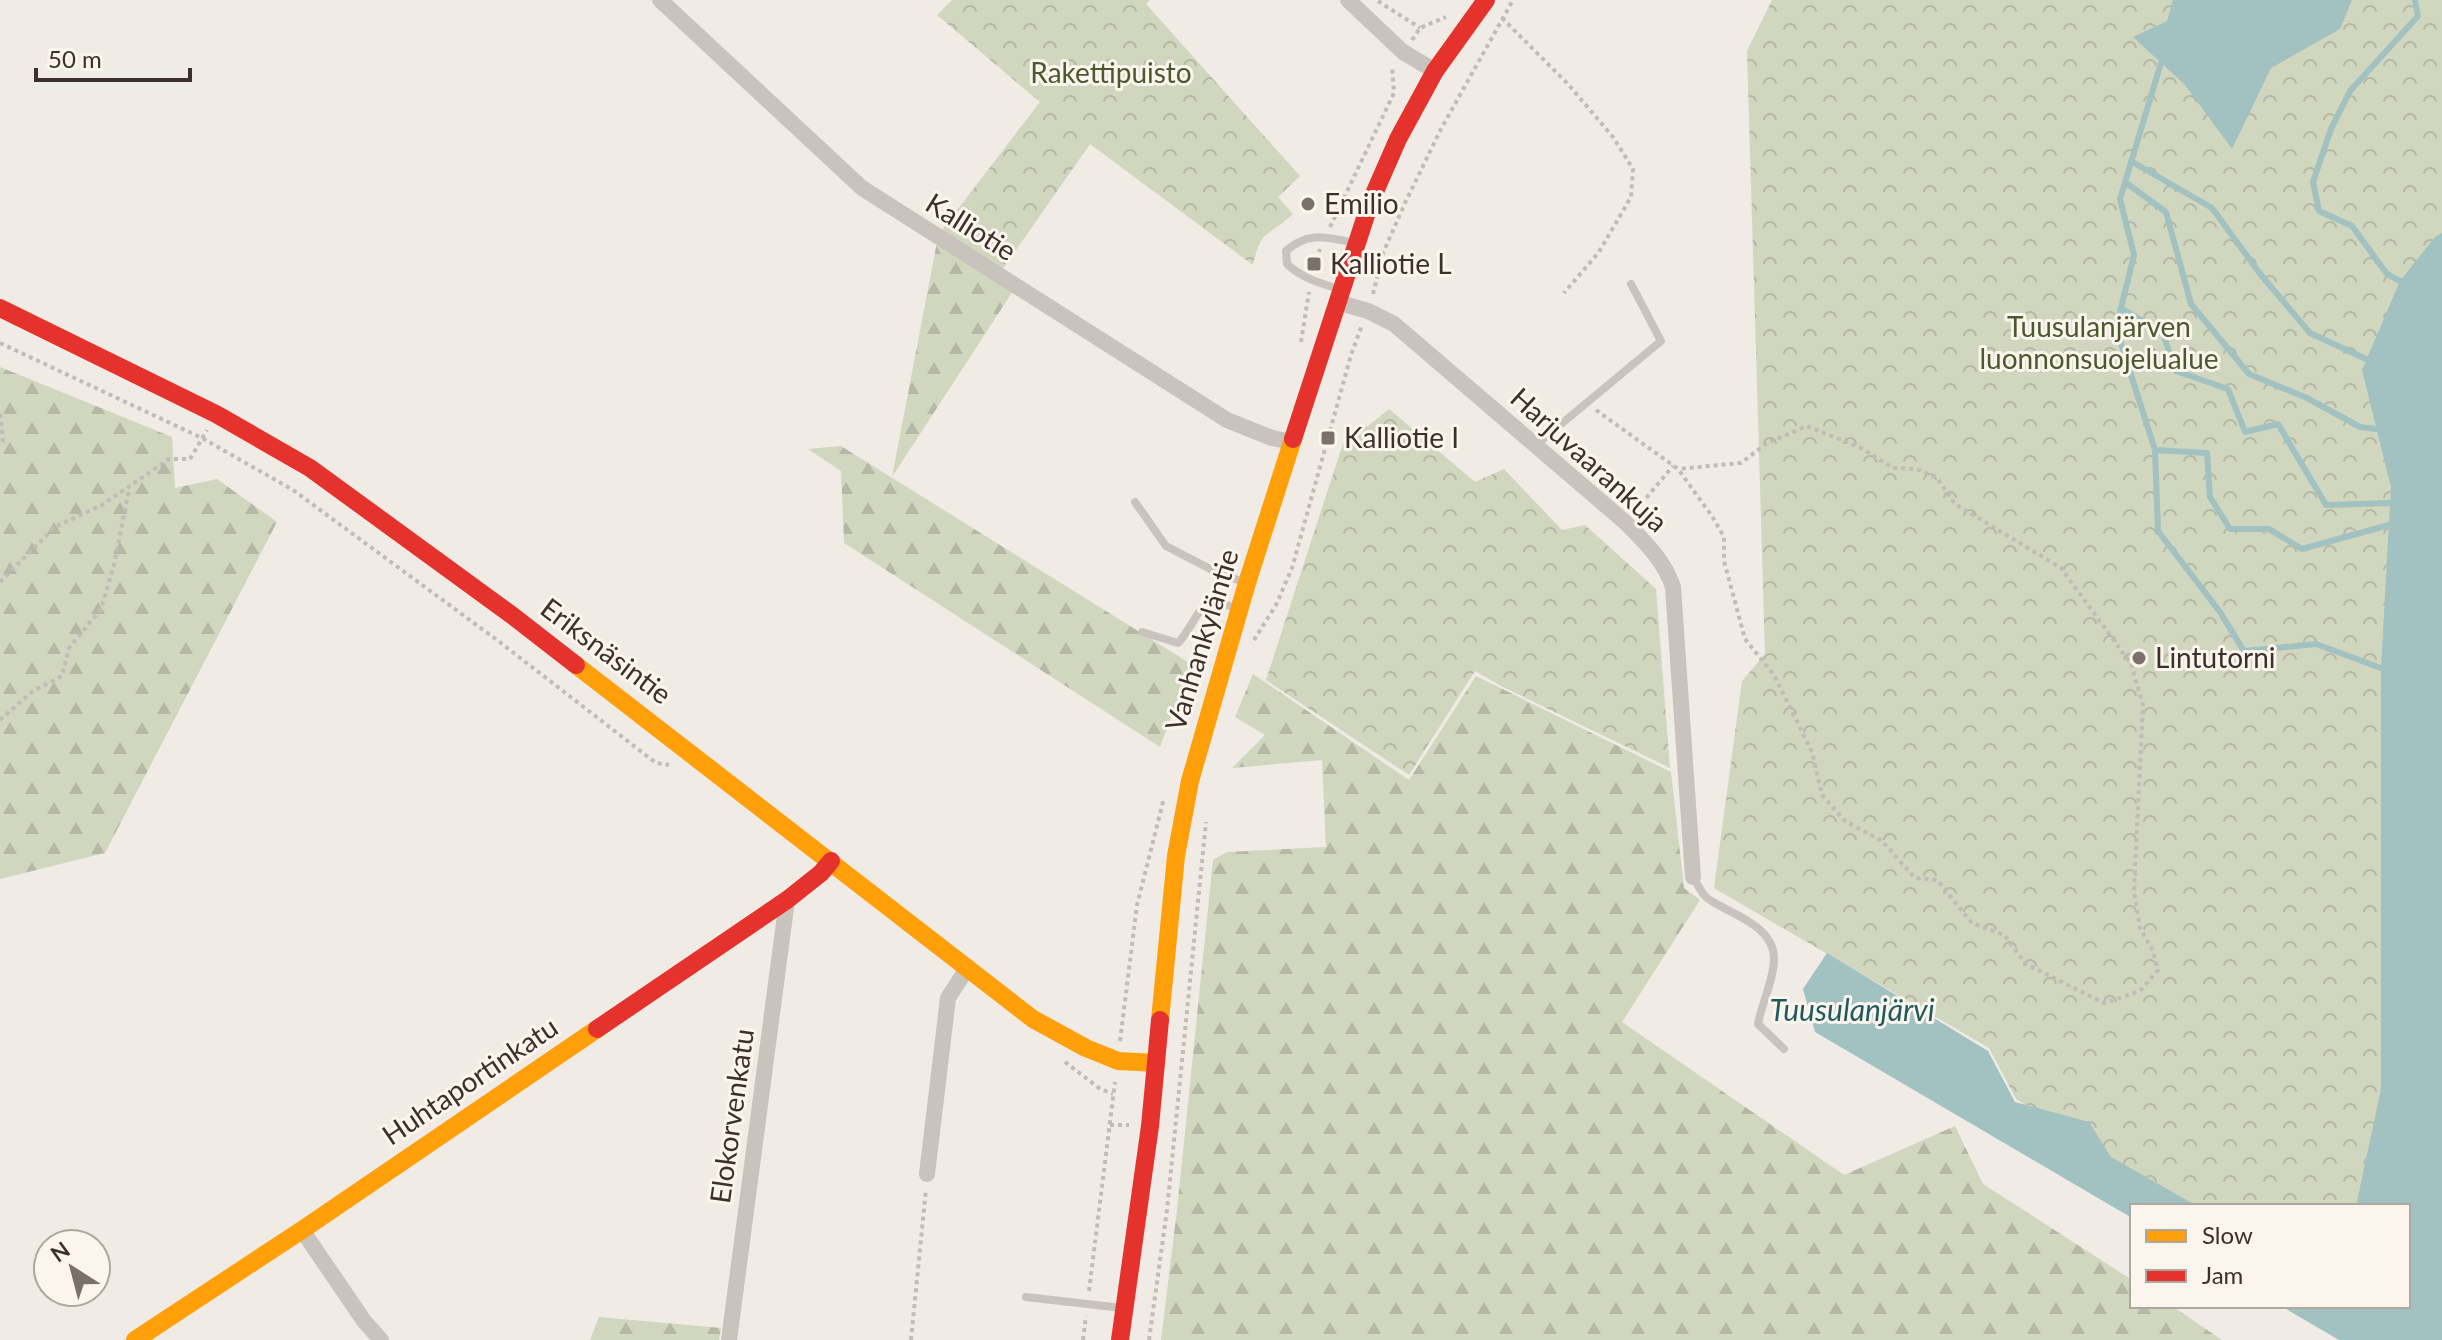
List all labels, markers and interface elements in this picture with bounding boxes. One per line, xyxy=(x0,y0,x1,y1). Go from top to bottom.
scale bar xyxy=(36,32,190,82)
text: 50 m xyxy=(48,44,102,73)
park label: Rakettipuisto xyxy=(1030,55,1192,89)
street label: Kalliotie xyxy=(920,185,1023,267)
place label: Emilio xyxy=(1324,186,1399,220)
marker: Emilio xyxy=(1299,195,1317,213)
place label: Kalliotie L xyxy=(1330,246,1452,280)
marker: Kalliotie L xyxy=(1305,255,1323,273)
park label: Tuusulanjärven luonnonsuojelualue xyxy=(1979,309,2219,375)
street label: Harjuvaarankuja xyxy=(1504,380,1675,539)
place label: Kalliotie I xyxy=(1344,420,1459,454)
marker: Kalliotie I xyxy=(1319,429,1337,447)
street label: Vanhankyläntie xyxy=(1157,545,1245,735)
street label: Eriksnäsintie xyxy=(535,590,679,710)
place label: Lintutorni xyxy=(2155,640,2276,674)
marker: Lintutorni xyxy=(2130,649,2148,667)
water label: Tuusulanjärvi xyxy=(1769,991,1935,1027)
street label: Huhtaportinkatu xyxy=(375,1009,564,1151)
street label: Elokorvenkatu xyxy=(702,1026,760,1205)
legend xyxy=(2130,1204,2410,1308)
text: Slow xyxy=(2202,1220,2253,1249)
north arrow xyxy=(32,1228,112,1308)
text: N xyxy=(45,1236,75,1267)
text: Jam xyxy=(2202,1260,2243,1289)

